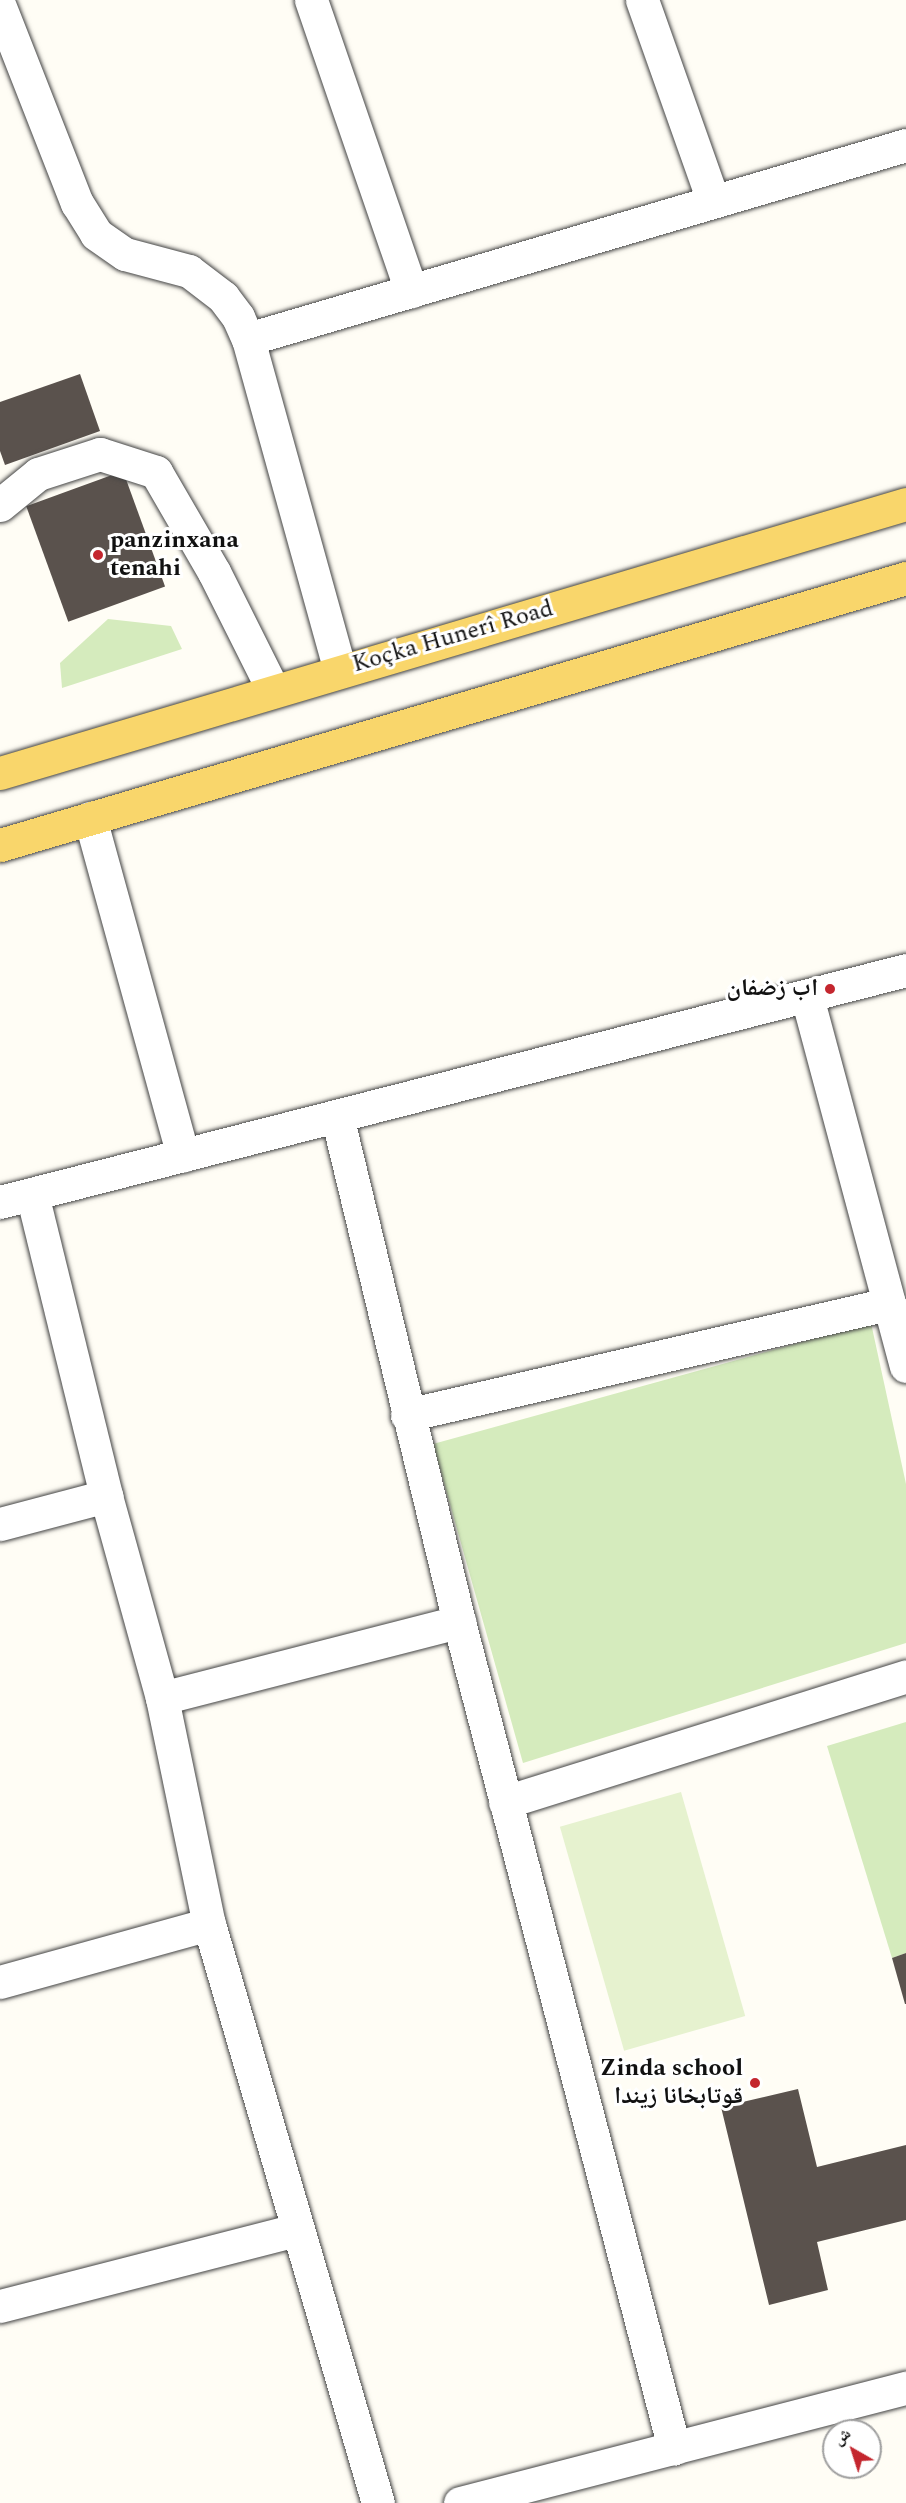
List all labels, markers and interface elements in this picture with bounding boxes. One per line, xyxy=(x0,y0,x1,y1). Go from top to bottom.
place label: panzinxana tenahi xyxy=(110,527,239,583)
marker: panzinxana tenahi xyxy=(91,548,105,562)
street label: Koçka Hunerî Road xyxy=(349,595,557,679)
place label: اب زضفان xyxy=(726,975,818,1003)
marker: اب زضفان xyxy=(823,982,837,996)
place label: Zinda school قوتابخانا زیندا xyxy=(600,2055,743,2111)
marker: Zinda school قوتابخانا زیندا xyxy=(748,2076,762,2090)
north arrow xyxy=(822,2419,882,2479)
text: ش xyxy=(828,2422,856,2451)

